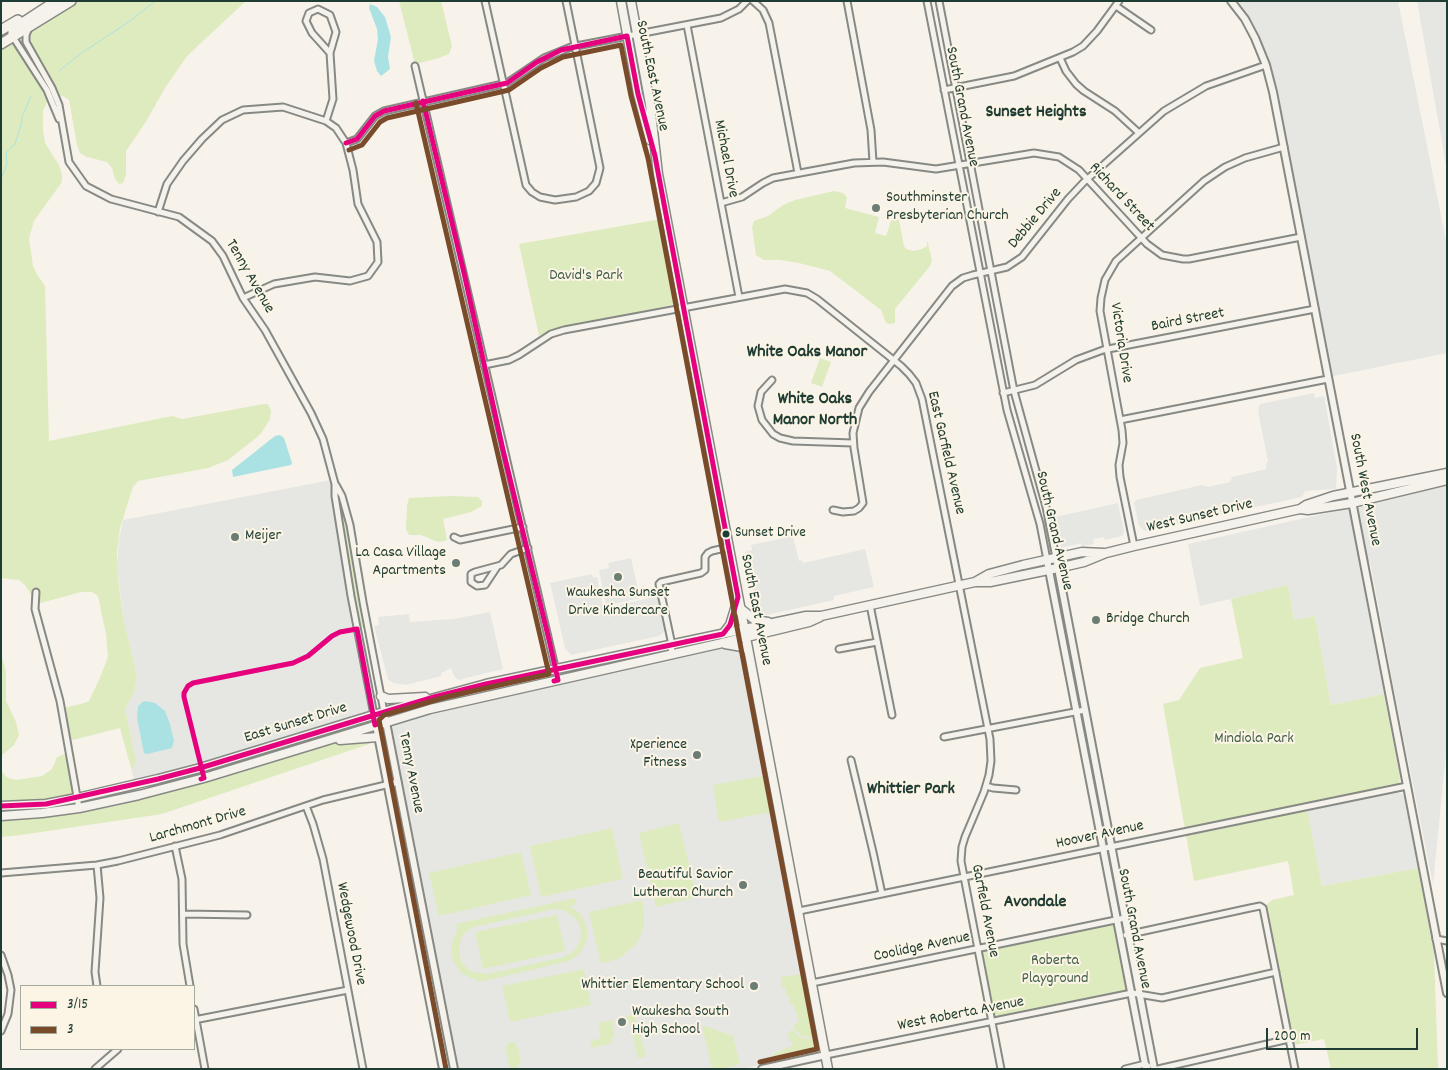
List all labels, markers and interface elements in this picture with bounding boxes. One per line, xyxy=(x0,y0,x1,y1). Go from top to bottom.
street label: South East Avenue xyxy=(630,19,672,133)
street label: South Grand Avenue xyxy=(940,45,982,169)
district label: Sunset Heights xyxy=(985,103,1087,125)
street label: Michael Drive xyxy=(708,118,742,200)
street label: Richard Street xyxy=(1084,159,1158,237)
street label: Debbie Drive xyxy=(1005,185,1067,253)
place label: Southminster Presbyterian Church xyxy=(886,189,1009,227)
marker: Southminster Presbyterian Church xyxy=(870,202,882,214)
street label: Tenny Avenue xyxy=(220,237,278,317)
park label: David's Park xyxy=(549,267,623,287)
street label: Victoria Drive xyxy=(1104,302,1136,384)
street label: Baird Street xyxy=(1150,305,1226,337)
district label: White Oaks Manor xyxy=(747,343,867,365)
district label: White Oaks Manor North xyxy=(773,390,857,432)
street label: East Garfield Avenue xyxy=(921,390,969,516)
street label: South West Avenue xyxy=(1344,432,1384,548)
street label: South Grand Avenue xyxy=(1030,469,1076,593)
street label: West Sunset Drive xyxy=(1145,495,1255,539)
place label: Sunset Drive xyxy=(735,525,806,543)
place label: Meijer xyxy=(245,527,282,547)
marker: Sunset Drive xyxy=(721,529,731,539)
marker: Meijer xyxy=(229,531,241,543)
place label: La Casa Village Apartments xyxy=(355,544,446,582)
street label: South East Avenue xyxy=(735,553,775,667)
marker: La Casa Village Apartments xyxy=(450,557,462,569)
marker: Waukesha Sunset Drive Kindercare xyxy=(612,571,624,583)
place label: Waukesha Sunset Drive Kindercare xyxy=(566,584,670,622)
place label: Bridge Church xyxy=(1106,610,1189,630)
marker: Bridge Church xyxy=(1090,614,1102,626)
street label: East Sunset Drive xyxy=(242,699,350,749)
park label: Mindiola Park xyxy=(1214,730,1294,750)
street label: Tenny Avenue xyxy=(393,731,427,815)
place label: Xperience Fitness xyxy=(630,736,687,774)
marker: Xperience Fitness xyxy=(691,749,703,761)
district label: Whittier Park xyxy=(867,780,955,802)
street label: Larchmont Drive xyxy=(147,803,249,849)
street label: Hoover Avenue xyxy=(1054,817,1146,855)
street label: Garfield Avenue xyxy=(966,863,1002,959)
place label: Beautiful Savior Lutheran Church xyxy=(633,866,733,904)
street label: South Grand Avenue xyxy=(1112,867,1154,991)
marker: Beautiful Savior Lutheran Church xyxy=(737,879,749,891)
street label: Wedgewood Drive xyxy=(331,881,369,987)
district label: Avondale xyxy=(1004,893,1066,915)
street label: Coolidge Avenue xyxy=(872,928,972,968)
park label: Roberta Playground xyxy=(1022,952,1088,990)
place label: Whittier Elementary School xyxy=(581,976,744,996)
marker: Whittier Elementary School xyxy=(748,980,760,992)
legend xyxy=(20,985,195,1050)
street label: West Roberta Avenue xyxy=(896,993,1026,1037)
text: 3/15 xyxy=(67,994,88,1016)
place label: Waukesha South High School xyxy=(632,1003,729,1041)
marker: Waukesha South High School xyxy=(616,1016,628,1028)
scale bar xyxy=(1268,1018,1420,1050)
text: 3 xyxy=(67,1019,74,1041)
text: 200 m xyxy=(1274,1026,1311,1048)

